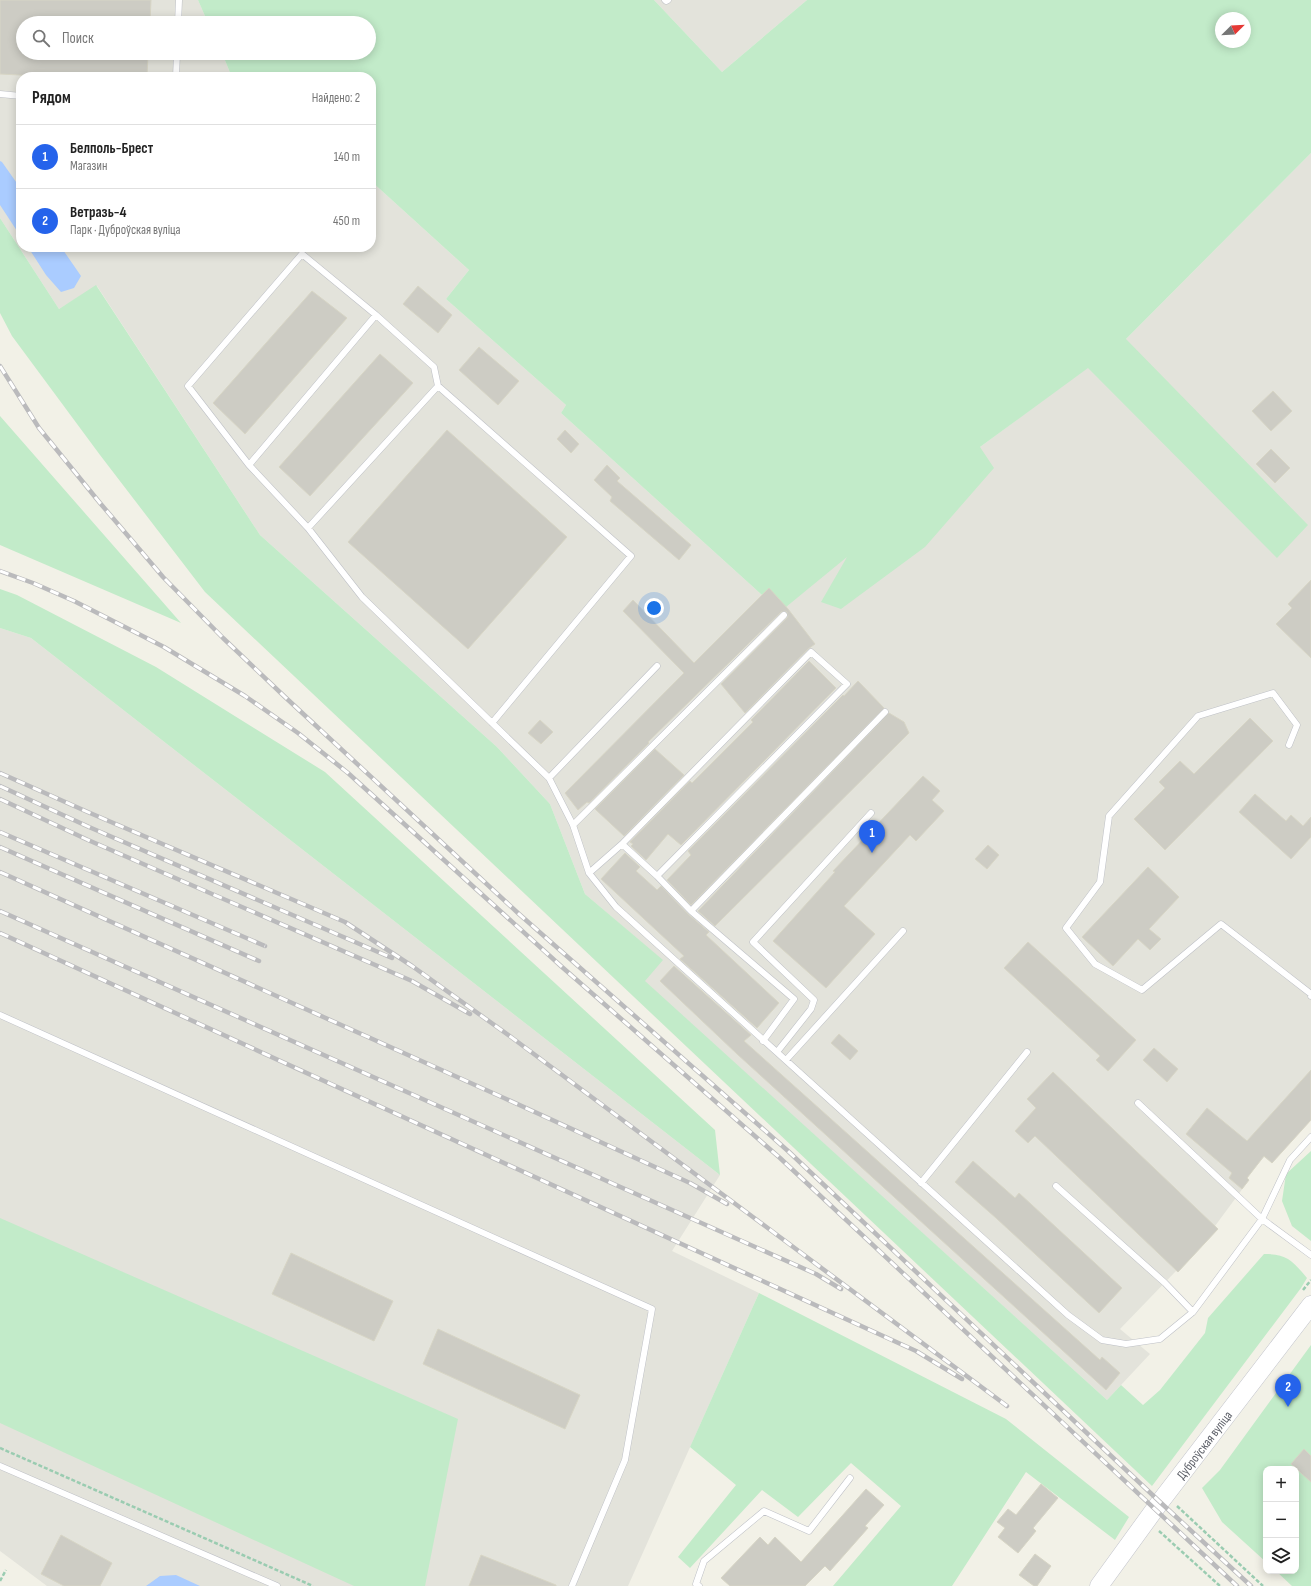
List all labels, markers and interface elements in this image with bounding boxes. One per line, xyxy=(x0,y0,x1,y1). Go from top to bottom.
north arrow xyxy=(1215,12,1251,48)
search box xyxy=(16,16,376,60)
icon: search xyxy=(30,27,52,49)
text: Поиск xyxy=(62,29,94,48)
text: Рядом xyxy=(32,88,71,108)
text: Найдено: 2 xyxy=(312,90,360,106)
text: Белполь-Брест xyxy=(70,139,153,158)
text: 1 xyxy=(42,149,48,165)
text: 140 m xyxy=(334,149,360,165)
text: Магазин xyxy=(70,158,107,174)
text: Ветразь-4 xyxy=(70,203,127,222)
text: 2 xyxy=(42,213,48,229)
text: 450 m xyxy=(333,213,360,229)
text: Парк · Дуброўская вуліца xyxy=(70,222,181,238)
your location xyxy=(644,598,664,618)
pin: 1 xyxy=(859,820,885,853)
pin: 2 xyxy=(1275,1374,1301,1407)
street label: Дуброўская вуліца xyxy=(1173,1408,1236,1483)
map controls xyxy=(1263,1466,1299,1574)
button: + xyxy=(1263,1466,1299,1502)
button: − xyxy=(1263,1502,1299,1538)
button: layers xyxy=(1263,1538,1299,1574)

